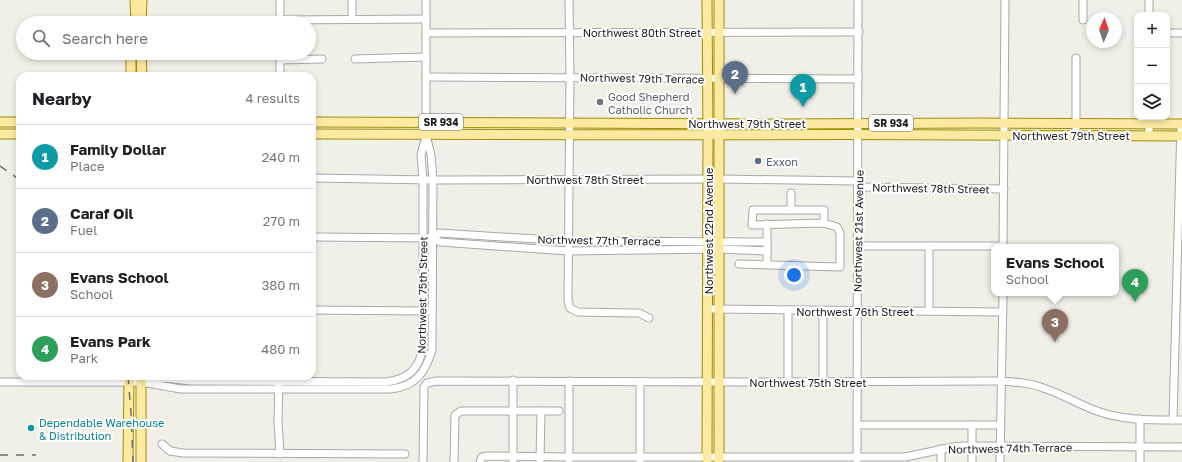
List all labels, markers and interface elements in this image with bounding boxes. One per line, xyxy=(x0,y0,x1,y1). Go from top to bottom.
north arrow xyxy=(1086,12,1122,48)
map controls xyxy=(1134,12,1170,120)
button: + xyxy=(1134,12,1170,48)
search box xyxy=(16,16,316,60)
street label: Northwest 80th Street xyxy=(583,26,701,39)
icon: search xyxy=(30,27,52,49)
text: Search here xyxy=(62,29,148,47)
button: − xyxy=(1134,48,1170,84)
pin: 2 xyxy=(722,61,748,94)
street label: Northwest 79th Terrace xyxy=(580,70,704,86)
pin: 1 xyxy=(790,74,816,107)
button: layers xyxy=(1134,84,1170,120)
text: Nearby xyxy=(32,88,92,109)
text: 4 results xyxy=(246,90,300,106)
place label: Good Shepherd Catholic Church xyxy=(608,90,692,116)
marker: Good Shepherd Catholic Church xyxy=(595,97,605,107)
road number: SR 934 xyxy=(419,114,463,130)
road number: SR 934 xyxy=(869,115,913,131)
street label: Northwest 79th Street xyxy=(688,117,806,130)
street label: Northwest 79th Street xyxy=(1012,129,1130,142)
text: Family Dollar xyxy=(70,140,166,158)
text: 1 xyxy=(42,149,48,165)
text: 240 m xyxy=(262,149,300,165)
place label: Exxon xyxy=(766,155,798,168)
marker: Exxon xyxy=(753,156,763,166)
text: Place xyxy=(70,158,105,174)
street label: Northwest 22nd Avenue xyxy=(702,168,715,294)
street label: Northwest 21st Avenue xyxy=(850,170,866,292)
street label: Northwest 78th Street xyxy=(526,173,644,186)
street label: Northwest 78th Street xyxy=(872,180,990,196)
text: Caraf Oil xyxy=(70,204,134,222)
text: 2 xyxy=(41,213,49,229)
text: 270 m xyxy=(263,213,300,229)
text: Fuel xyxy=(70,222,97,238)
street label: Northwest 77th Terrace xyxy=(537,232,661,248)
street label: Northwest 75th Street xyxy=(414,236,430,354)
popup xyxy=(991,244,1119,296)
text: Evans School xyxy=(1006,253,1104,271)
your location xyxy=(784,265,804,285)
text: Evans School xyxy=(70,268,168,286)
pin: 4 xyxy=(1122,269,1148,302)
text: School xyxy=(1006,271,1049,287)
text: 3 xyxy=(41,277,49,293)
text: 380 m xyxy=(262,277,300,293)
text: School xyxy=(70,286,113,302)
street label: Northwest 76th Street xyxy=(796,305,914,318)
pin: 3 xyxy=(1042,309,1068,342)
text: Evans Park xyxy=(70,332,151,350)
text: 4 xyxy=(41,341,49,357)
text: 480 m xyxy=(261,341,300,357)
text: Park xyxy=(70,350,98,366)
street label: Northwest 75th Street xyxy=(749,376,867,389)
place label: Dependable Warehouse & Distribution xyxy=(39,416,164,442)
marker: Dependable Warehouse & Distribution xyxy=(26,423,36,433)
street label: Northwest 74th Terrace xyxy=(948,440,1072,456)

